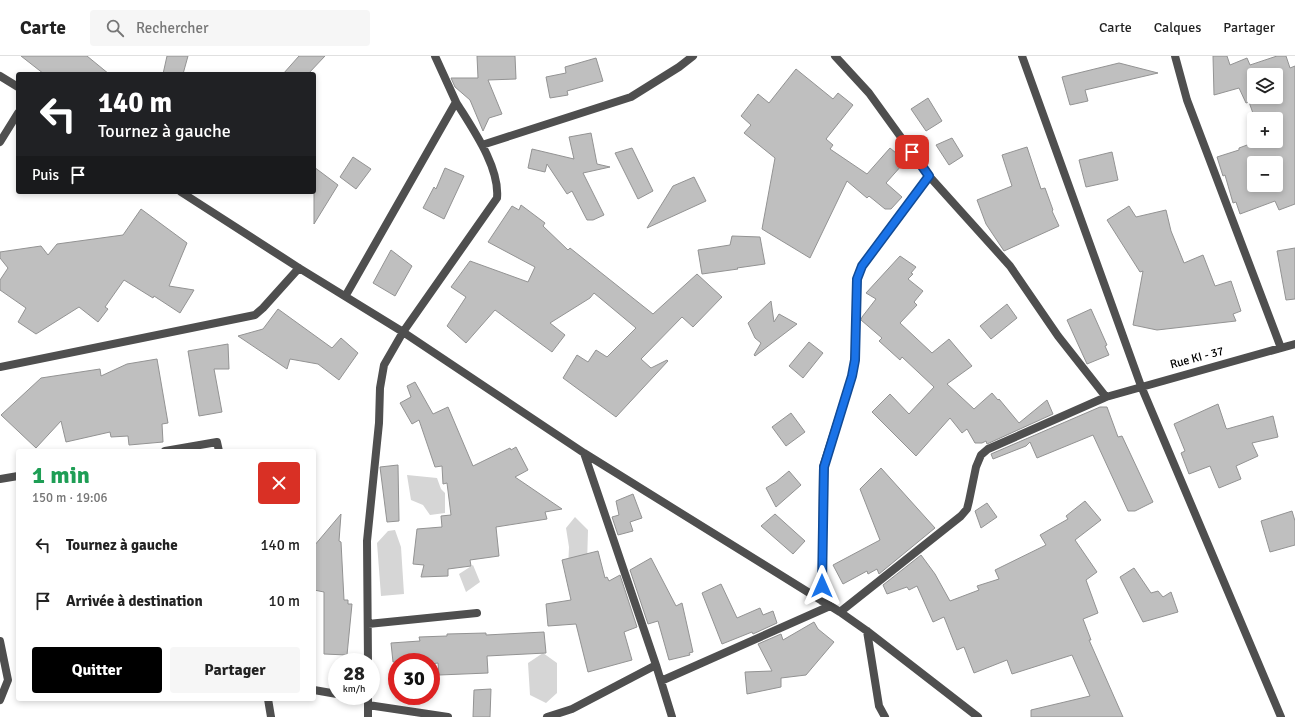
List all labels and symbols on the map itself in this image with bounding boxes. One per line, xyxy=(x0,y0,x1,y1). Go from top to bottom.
pin xyxy=(895,135,929,169)
street label: Rue KI - 37 xyxy=(1168,344,1226,372)
position arrow xyxy=(801,565,843,607)
speed limit sign: 30 xyxy=(388,653,440,705)

